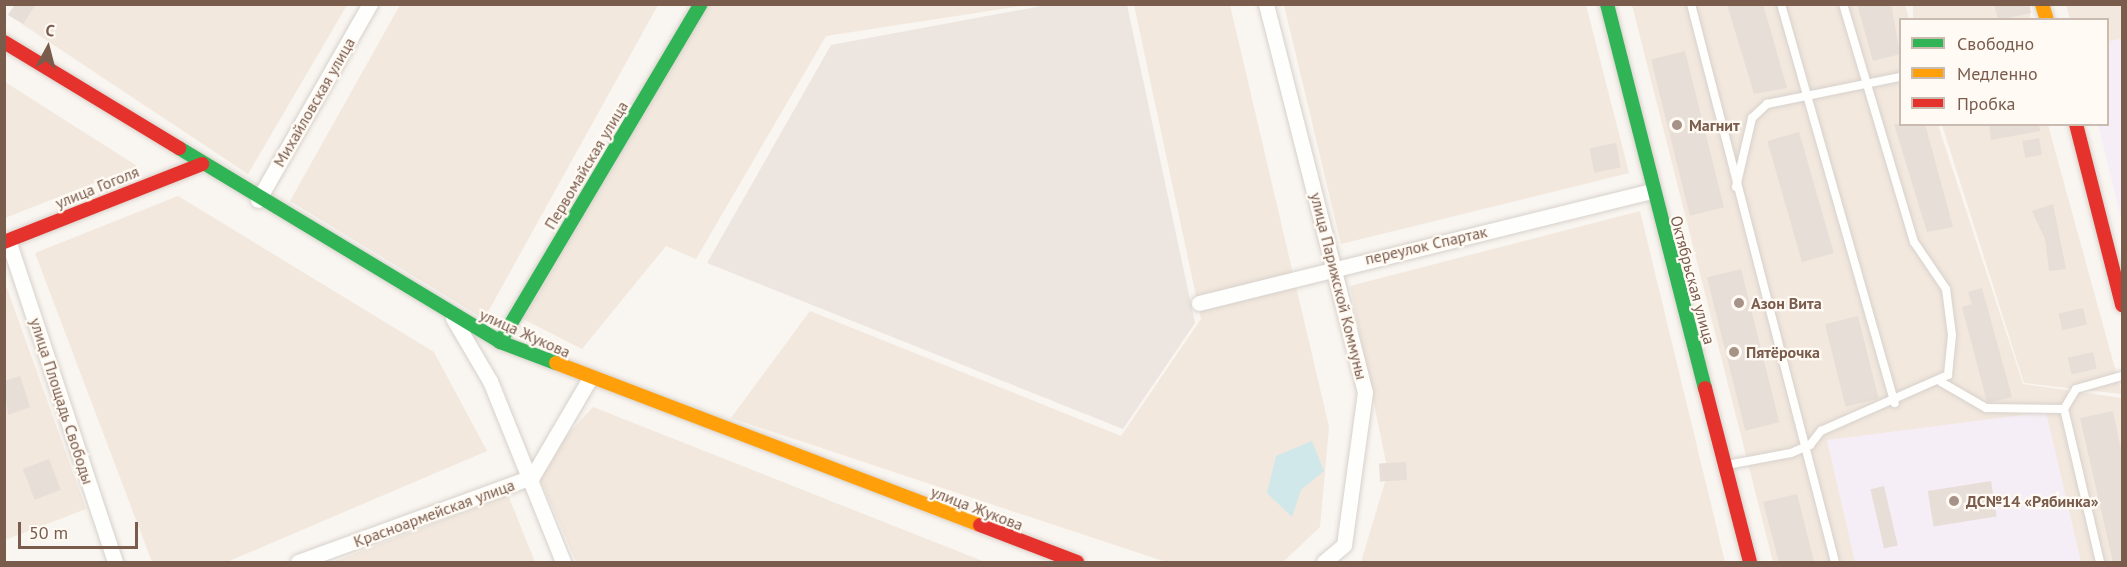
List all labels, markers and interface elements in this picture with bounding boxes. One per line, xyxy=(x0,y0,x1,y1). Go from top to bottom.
north arrow xyxy=(18,18,78,78)
legend xyxy=(1899,18,2109,126)
text: С xyxy=(45,20,56,41)
text: Свободно xyxy=(1957,32,2034,55)
street label: Михайловская улица xyxy=(269,34,359,170)
text: Медленно xyxy=(1957,62,2038,85)
text: Пробка xyxy=(1957,92,2015,115)
street label: Первомайская улица xyxy=(540,97,632,233)
place label: Магнит xyxy=(1689,115,1740,135)
marker: Магнит xyxy=(1670,118,1684,132)
street label: улица Гоголя xyxy=(52,161,142,213)
street label: улица Парижской Коммуны xyxy=(1306,190,1372,382)
street label: Октябрьская улица xyxy=(1667,214,1719,346)
street label: переулок Спартак xyxy=(1363,222,1489,268)
place label: Азон Вита xyxy=(1751,293,1822,313)
marker: Азон Вита xyxy=(1732,296,1746,310)
street label: улица Жукова xyxy=(477,304,573,362)
street label: улица Площадь Свободы xyxy=(26,315,98,487)
place label: Пятёрочка xyxy=(1746,342,1820,362)
marker: Пятёрочка xyxy=(1727,345,1741,359)
street label: Красноармейская улица xyxy=(351,475,517,551)
street label: улица Жукова xyxy=(928,482,1026,534)
place label: ДС№14 «Рябинка» xyxy=(1966,491,2098,511)
marker: ДС№14 «Рябинка» xyxy=(1947,494,1961,508)
scale bar xyxy=(21,510,141,548)
text: 50 m xyxy=(29,521,68,544)

